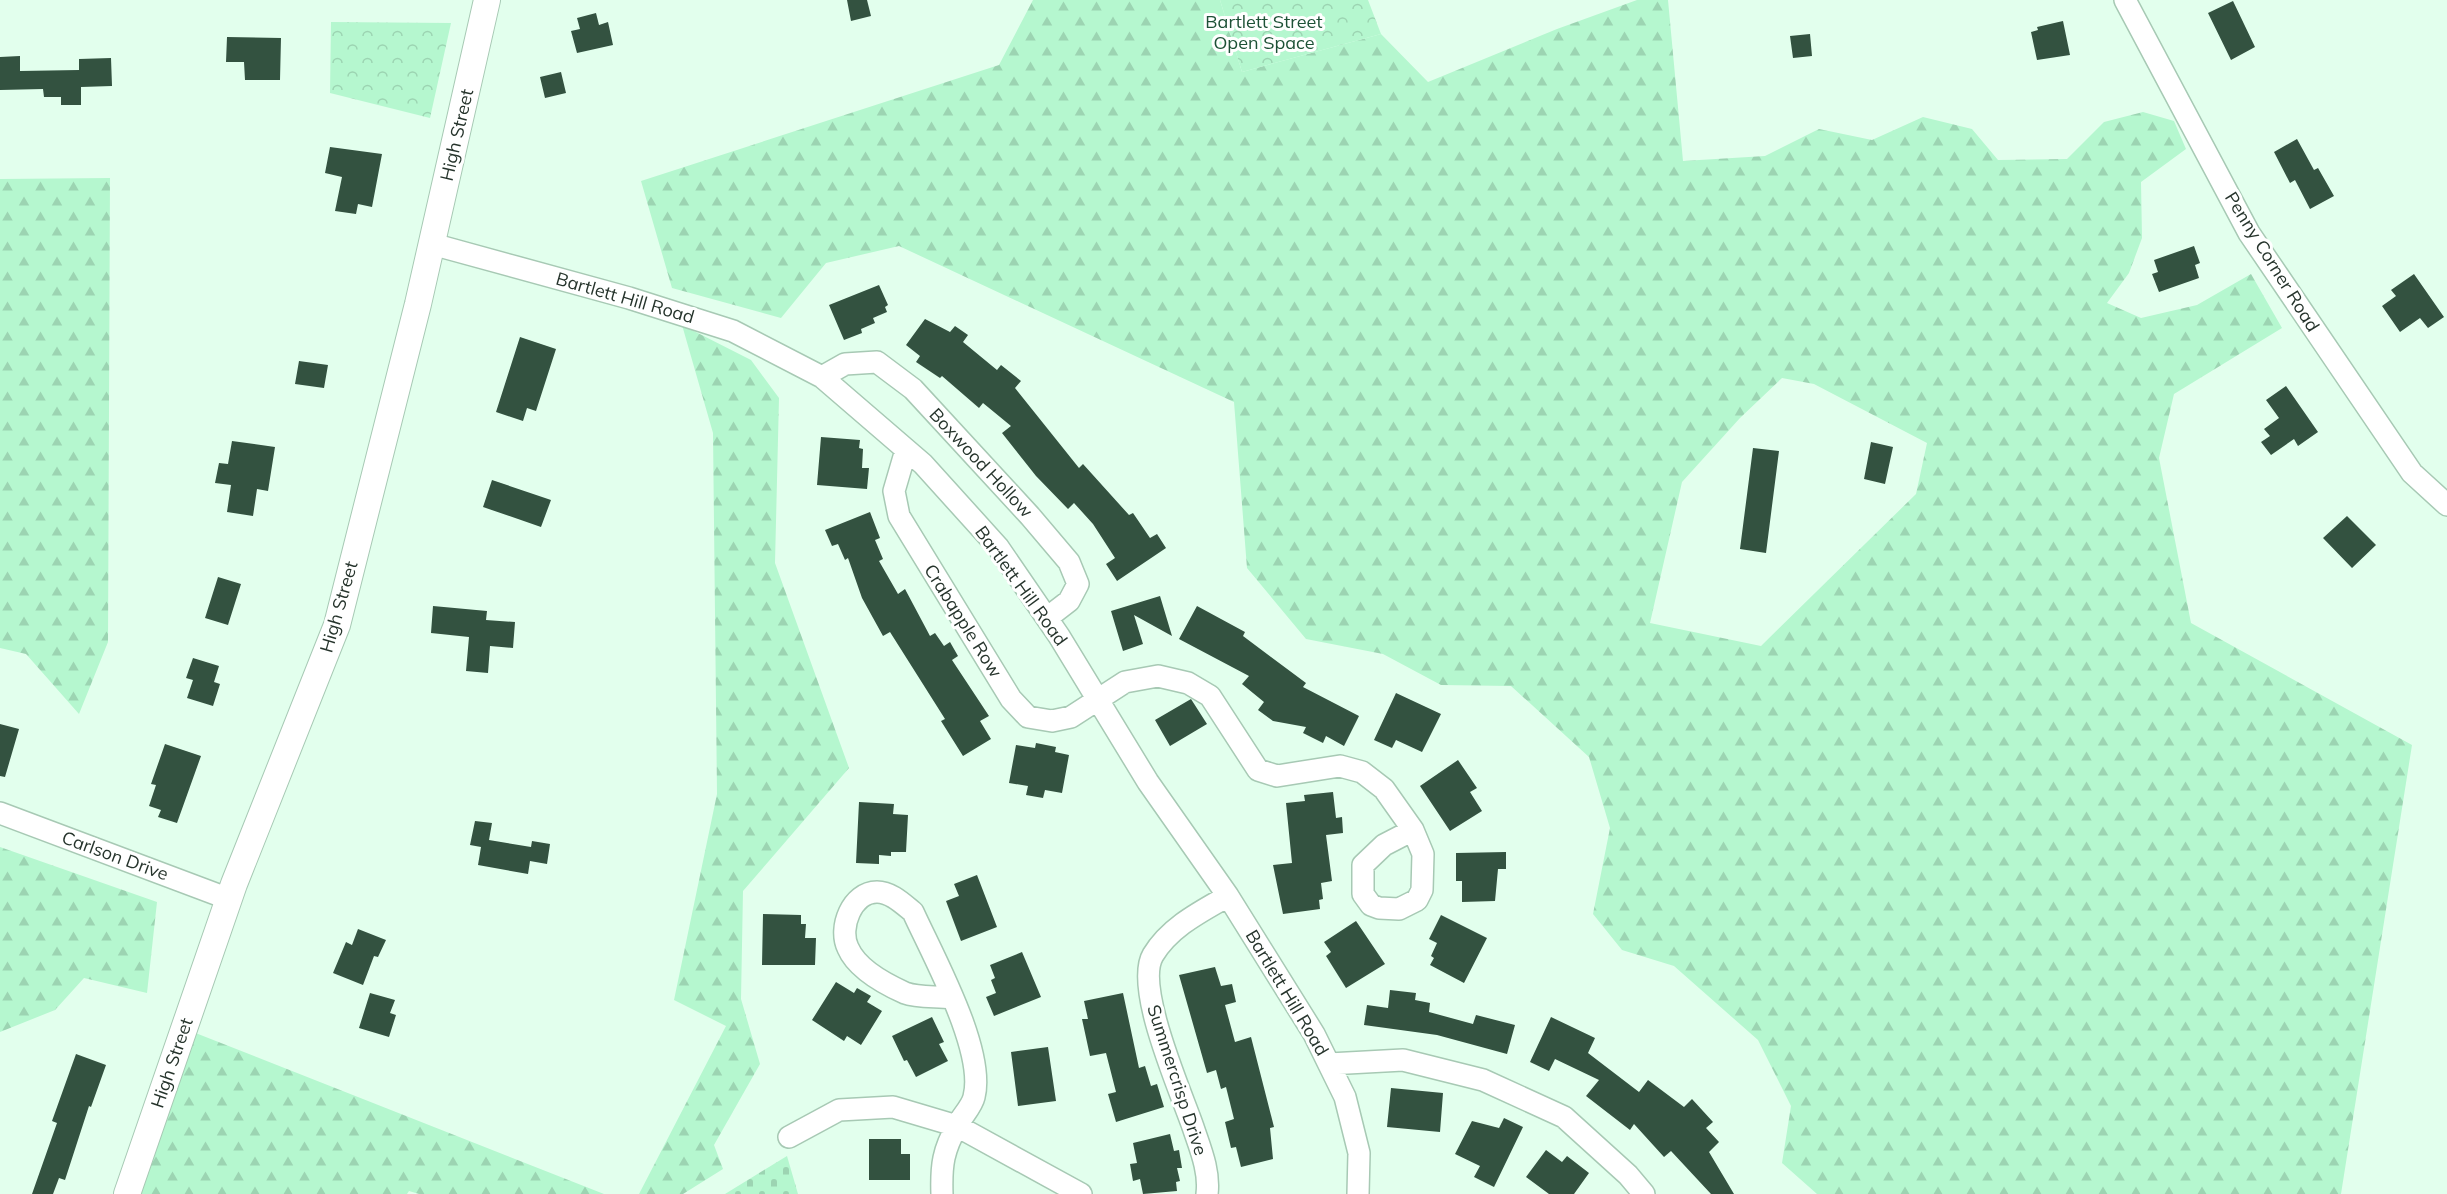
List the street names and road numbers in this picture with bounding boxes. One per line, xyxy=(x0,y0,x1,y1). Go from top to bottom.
street label: High Street xyxy=(435,87,478,183)
street label: Penny Corner Road xyxy=(2220,188,2325,336)
street label: Bartlett Hill Road xyxy=(553,267,697,328)
street label: Boxwood Hollow xyxy=(925,403,1038,523)
street label: Bartlett Hill Road xyxy=(970,521,1073,650)
street label: High Street xyxy=(315,559,363,655)
street label: Crabapple Row xyxy=(919,560,1008,682)
street label: Carlson Drive xyxy=(59,826,172,885)
street label: Bartlett Hill Road xyxy=(1241,926,1334,1060)
street label: Summercrisp Drive xyxy=(1142,1002,1213,1158)
street label: High Street xyxy=(145,1015,198,1111)

